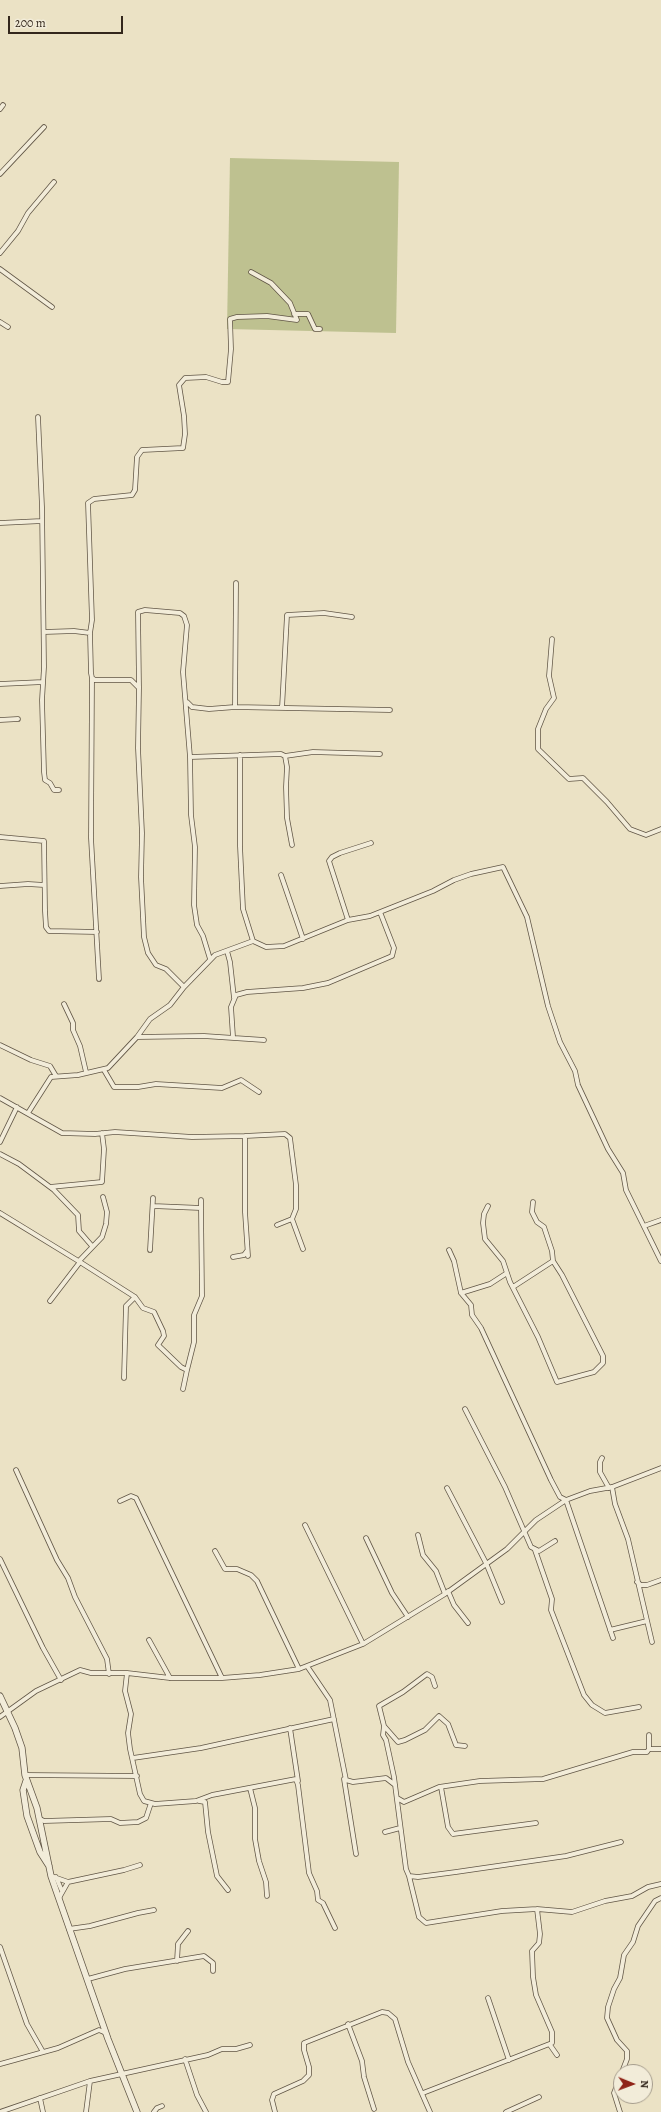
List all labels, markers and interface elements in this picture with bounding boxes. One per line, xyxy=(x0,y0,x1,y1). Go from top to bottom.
scale bar xyxy=(10,8,125,34)
text: 200 m xyxy=(15,15,46,31)
north arrow xyxy=(613,2064,653,2104)
text: N xyxy=(637,2080,652,2088)

